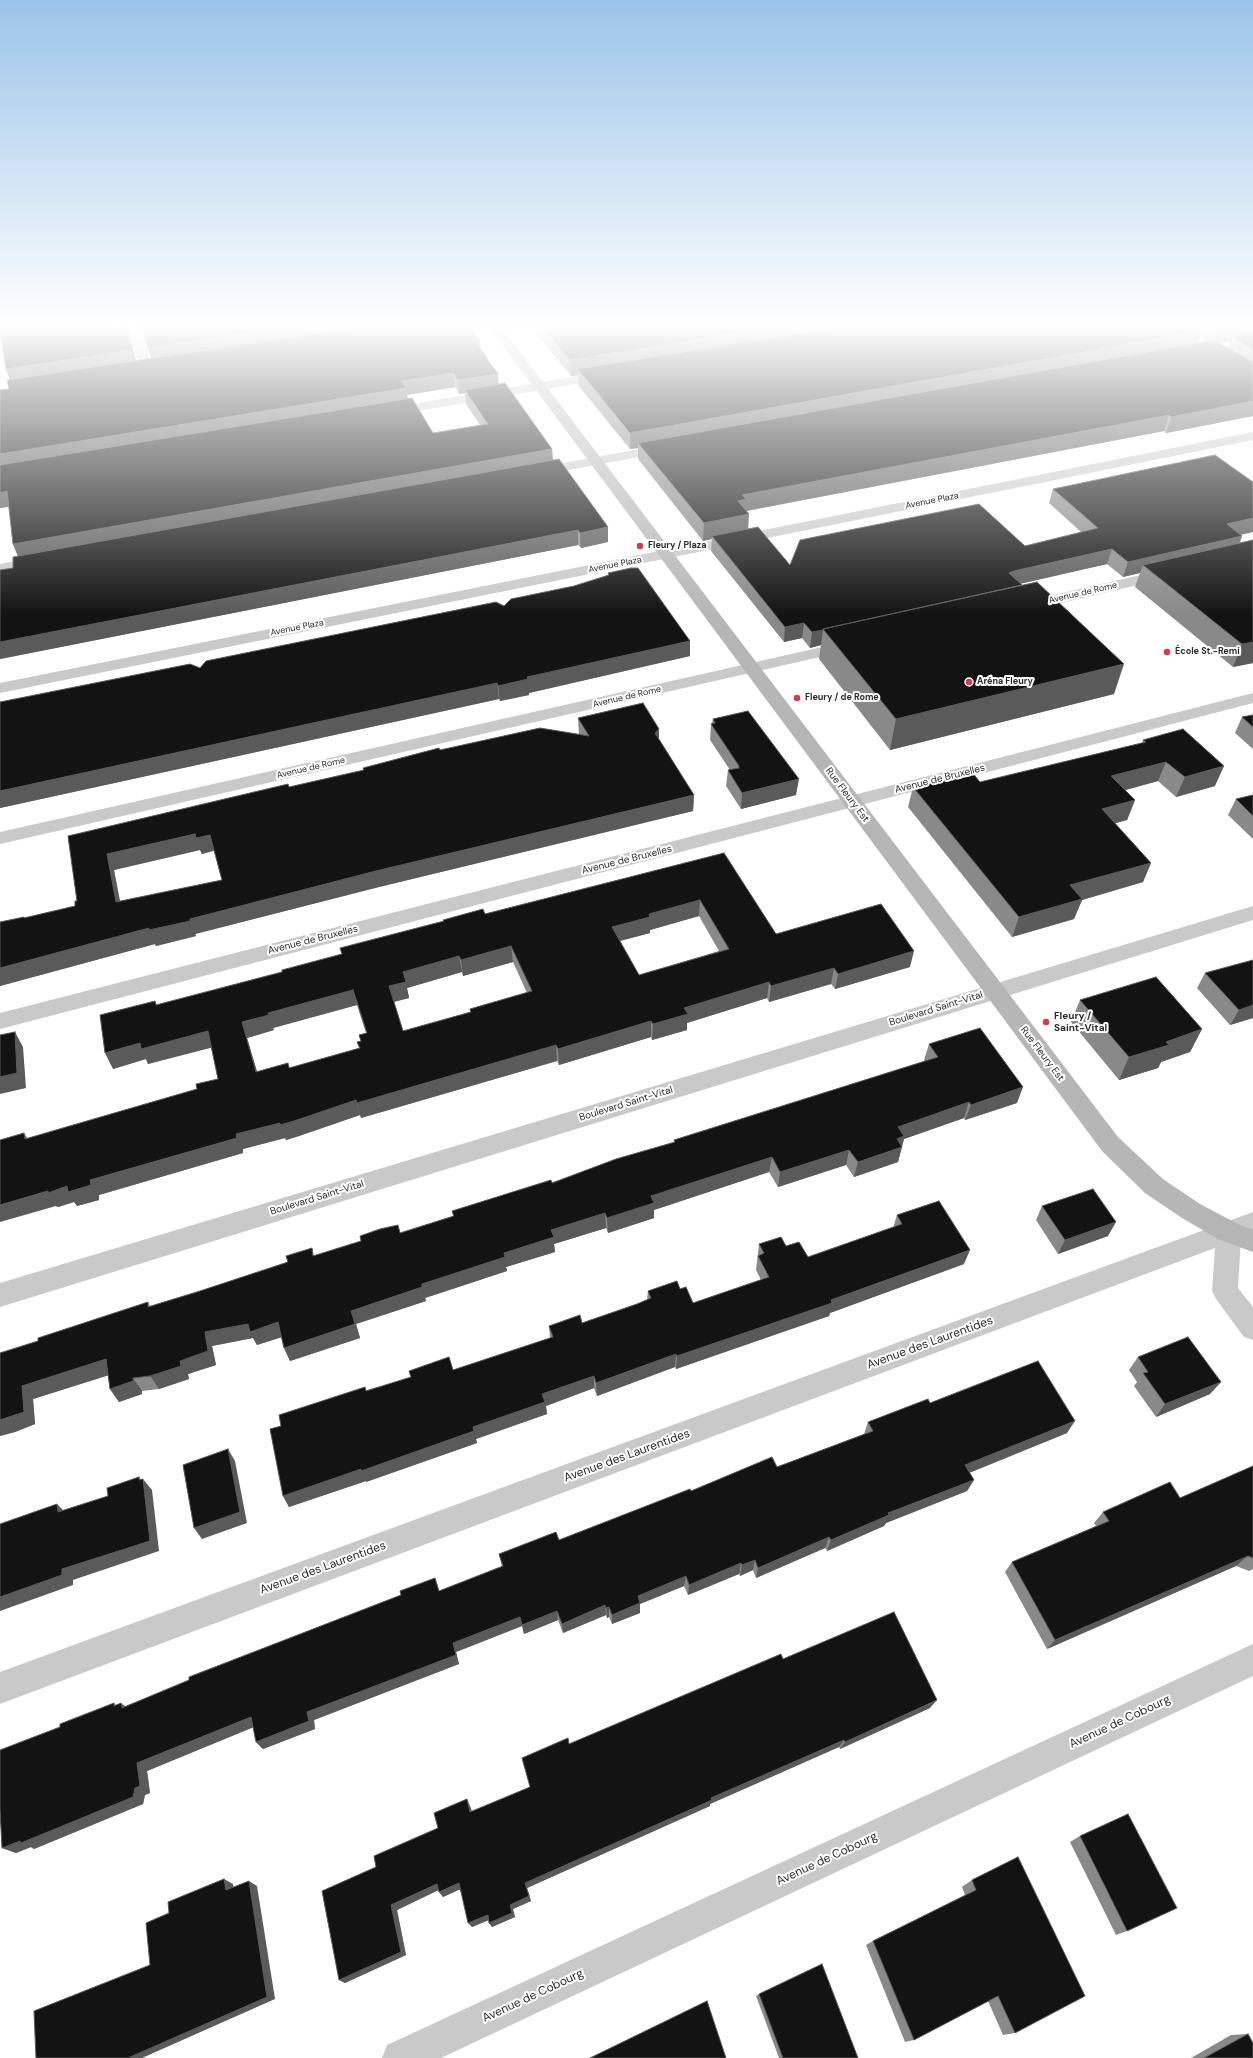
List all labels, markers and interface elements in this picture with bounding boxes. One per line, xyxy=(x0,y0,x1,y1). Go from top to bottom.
street label: Avenue Plaza xyxy=(904,491,960,511)
marker: Fleury / Plaza xyxy=(635,541,645,551)
place label: Fleury / Plaza xyxy=(648,541,706,551)
street label: Avenue Plaza xyxy=(587,555,643,575)
street label: Avenue de Rome xyxy=(1048,580,1118,606)
street label: Avenue Plaza xyxy=(269,618,325,638)
marker: École St.-Remi xyxy=(1162,647,1172,657)
place label: École St.-Remi xyxy=(1175,647,1240,657)
marker: Aréna Fleury xyxy=(964,677,974,687)
place label: Aréna Fleury xyxy=(977,677,1033,687)
street label: Avenue de Rome xyxy=(592,684,662,710)
marker: Fleury / de Rome xyxy=(792,693,802,703)
place label: Fleury / de Rome xyxy=(805,693,879,703)
street label: Avenue de Rome xyxy=(276,755,346,781)
street label: Avenue de Bruxelles xyxy=(894,762,986,796)
street label: Rue Fleury Est xyxy=(823,765,871,825)
street label: Avenue de Bruxelles xyxy=(581,843,673,877)
street label: Avenue de Bruxelles xyxy=(267,923,359,957)
street label: Boulevard Saint-Vital xyxy=(888,989,984,1029)
place label: Fleury / Saint-Vital xyxy=(1054,1010,1107,1034)
marker: Fleury / Saint-Vital xyxy=(1041,1017,1051,1027)
street label: Rue Fleury Est xyxy=(1018,1024,1066,1084)
street label: Boulevard Saint-Vital xyxy=(578,1084,674,1124)
street label: Boulevard Saint-Vital xyxy=(269,1178,365,1218)
street label: Avenue des Laurentides xyxy=(865,1313,995,1373)
street label: Avenue des Laurentides xyxy=(562,1426,692,1486)
street label: Avenue des Laurentides xyxy=(258,1538,388,1598)
street label: Avenue de Cobourg xyxy=(1067,1692,1173,1752)
street label: Avenue de Cobourg xyxy=(774,1829,880,1889)
street label: Avenue de Cobourg xyxy=(480,1966,586,2026)

